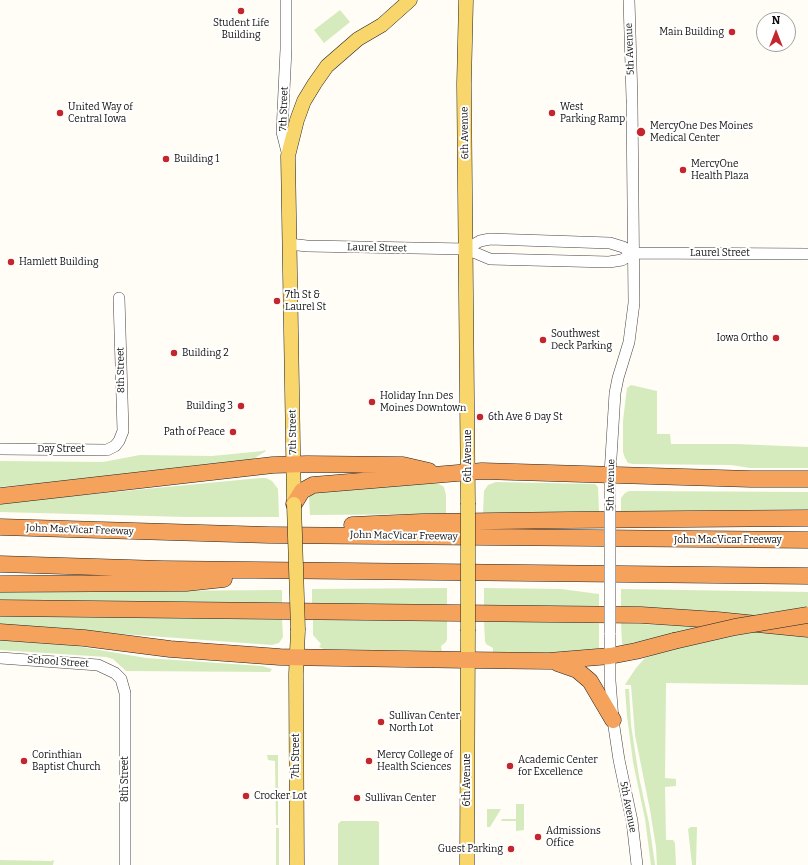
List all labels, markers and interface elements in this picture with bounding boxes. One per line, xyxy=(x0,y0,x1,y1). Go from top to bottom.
marker: Student Life Building xyxy=(236,6,246,16)
north arrow xyxy=(756,12,796,52)
text: N xyxy=(772,14,780,27)
place label: Student Life Building xyxy=(213,17,269,40)
street label: 5th Avenue xyxy=(623,23,637,75)
place label: Main Building xyxy=(659,26,724,38)
marker: Main Building xyxy=(727,27,737,37)
street label: 7th Street xyxy=(277,86,291,132)
place label: United Way of Central Iowa xyxy=(68,101,133,124)
place label: West Parking Ramp xyxy=(560,101,625,124)
street label: 6th Avenue xyxy=(459,107,471,159)
marker: United Way of Central Iowa xyxy=(55,108,65,118)
marker: West Parking Ramp xyxy=(547,108,557,118)
place label: MercyOne Des Moines Medical Center xyxy=(650,120,753,144)
marker: MercyOne Des Moines Medical Center xyxy=(635,126,647,138)
place label: Building 1 xyxy=(174,153,219,165)
marker: Building 1 xyxy=(161,154,171,164)
place label: MercyOne Health Plaza xyxy=(691,158,749,182)
marker: MercyOne Health Plaza xyxy=(678,165,688,175)
street label: Laurel Street xyxy=(347,241,407,255)
street label: Laurel Street xyxy=(690,247,750,259)
place label: Hamlett Building xyxy=(19,256,99,268)
marker: Hamlett Building xyxy=(6,257,16,267)
place label: 7th St & Laurel St xyxy=(285,289,326,312)
marker: 7th St & Laurel St xyxy=(272,296,282,306)
place label: Southwest Deck Parking xyxy=(551,328,612,352)
place label: Iowa Ortho xyxy=(717,332,768,344)
marker: Iowa Ortho xyxy=(771,333,781,343)
marker: Southwest Deck Parking xyxy=(538,335,548,345)
street label: 8th Street xyxy=(115,347,127,393)
place label: Building 2 xyxy=(182,347,229,359)
marker: Building 2 xyxy=(169,348,179,358)
place label: Holiday Inn Des Moines Downtown xyxy=(380,390,466,414)
marker: Holiday Inn Des Moines Downtown xyxy=(367,397,377,407)
place label: Building 3 xyxy=(186,400,233,412)
marker: Building 3 xyxy=(236,401,246,411)
street label: 7th Street xyxy=(287,409,299,455)
place label: 6th Ave & Day St xyxy=(488,411,563,423)
marker: 6th Ave & Day St xyxy=(475,412,485,422)
place label: Path of Peace xyxy=(164,426,225,438)
marker: Path of Peace xyxy=(228,427,238,437)
street label: 6th Avenue xyxy=(462,430,474,482)
street label: Day Street xyxy=(37,443,85,455)
street label: 5th Avenue xyxy=(605,459,617,511)
street label: John MacVicar Freeway xyxy=(26,522,134,538)
street label: John MacVicar Freeway xyxy=(350,529,458,543)
street label: John MacVicar Freeway xyxy=(674,534,782,546)
street label: School Street xyxy=(27,654,89,670)
place label: Sullivan Center North Lot xyxy=(389,710,460,734)
marker: Sullivan Center North Lot xyxy=(376,717,386,727)
street label: 7th Street xyxy=(290,734,302,778)
place label: Corinthian Baptist Church xyxy=(32,749,101,772)
place label: Mercy College of Health Sciences xyxy=(377,749,453,772)
street label: 6th Avenue xyxy=(461,754,473,806)
place label: Academic Center for Excellence xyxy=(518,754,598,778)
marker: Corinthian Baptist Church xyxy=(19,756,29,766)
street label: 8th Street xyxy=(119,756,131,802)
marker: Mercy College of Health Sciences xyxy=(364,756,374,766)
marker: Academic Center for Excellence xyxy=(505,761,515,771)
street label: 5th Avenue xyxy=(617,780,639,834)
place label: Crocker Lot xyxy=(254,790,307,802)
marker: Crocker Lot xyxy=(241,791,251,801)
place label: Sullivan Center xyxy=(365,792,436,804)
marker: Sullivan Center xyxy=(352,793,362,803)
place label: Admissions Office xyxy=(546,825,601,848)
marker: Admissions Office xyxy=(533,832,543,842)
place label: Guest Parking xyxy=(438,843,503,855)
marker: Guest Parking xyxy=(506,844,516,854)

